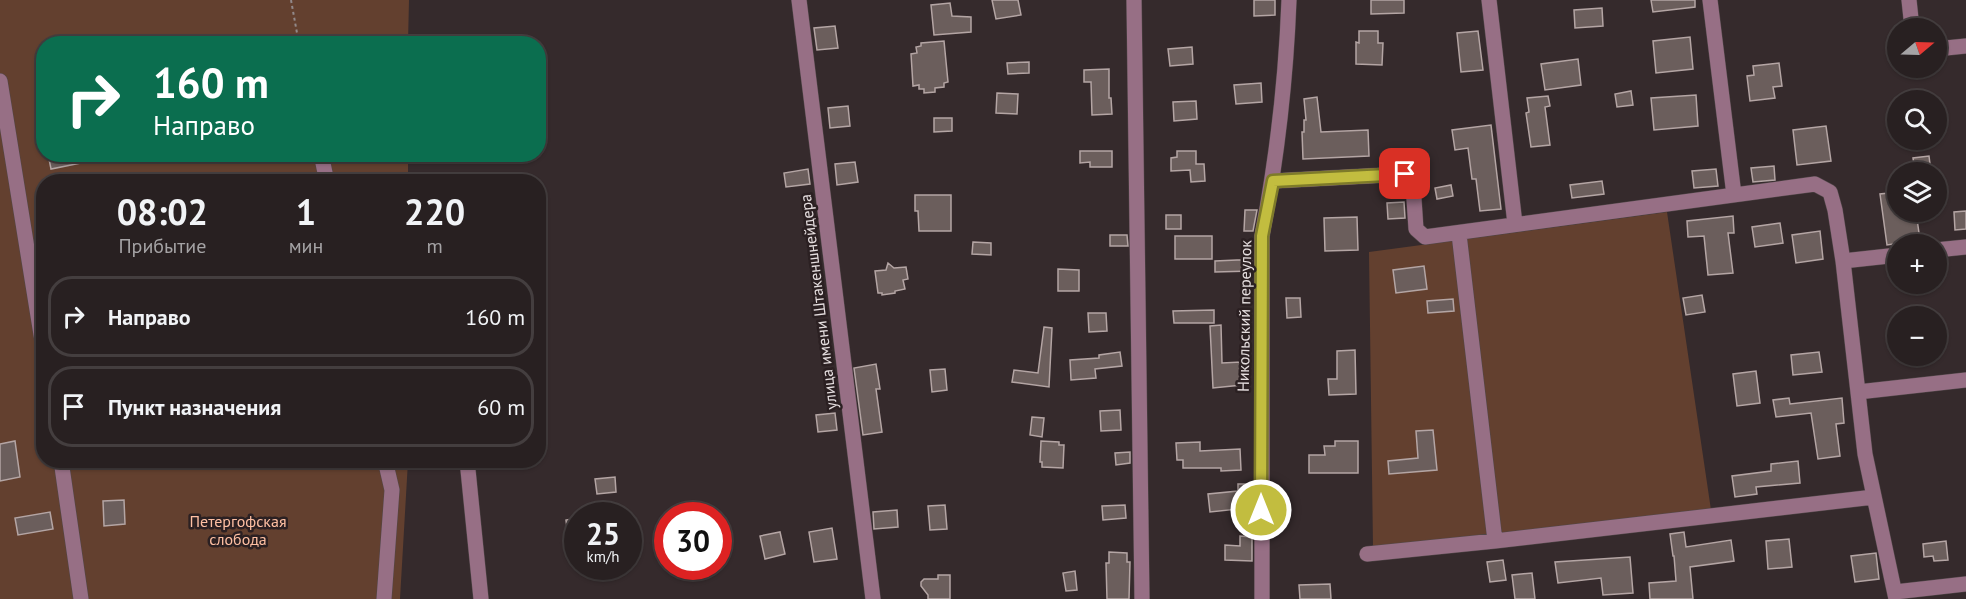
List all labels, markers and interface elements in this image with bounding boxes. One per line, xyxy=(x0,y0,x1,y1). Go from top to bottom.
north arrow xyxy=(1887,18,1947,78)
map controls xyxy=(1887,18,1947,366)
text: 160 m xyxy=(153,55,269,110)
icon: right xyxy=(54,60,132,138)
button: search xyxy=(1887,90,1947,150)
text: Направо xyxy=(153,108,255,142)
pin xyxy=(1379,148,1430,199)
icon: arrive xyxy=(1388,157,1421,190)
button: layers xyxy=(1887,162,1947,222)
text: 08:02 xyxy=(117,188,208,235)
text: 1 xyxy=(296,188,316,235)
text: 220 xyxy=(404,188,465,235)
street label: улица имени Штакеншнейдера xyxy=(795,193,841,411)
text: Прибытие xyxy=(118,233,206,259)
text: мин xyxy=(289,233,323,259)
text: m xyxy=(427,233,443,259)
button: + xyxy=(1887,234,1947,294)
street label: Никольский переулок xyxy=(1233,239,1255,392)
icon: right xyxy=(57,300,90,333)
text: Направо xyxy=(108,303,191,331)
text: 160 m xyxy=(465,303,525,331)
button: − xyxy=(1887,306,1947,366)
icon: arrive xyxy=(57,390,90,423)
text: Пункт назначения xyxy=(108,393,281,421)
text: 60 m xyxy=(477,393,525,421)
position arrow xyxy=(1229,478,1293,542)
speed limit sign: 30 xyxy=(654,502,732,580)
park label: Петергофская слобода xyxy=(189,511,287,549)
text: 25 xyxy=(586,514,620,553)
text: km/h xyxy=(587,547,619,566)

